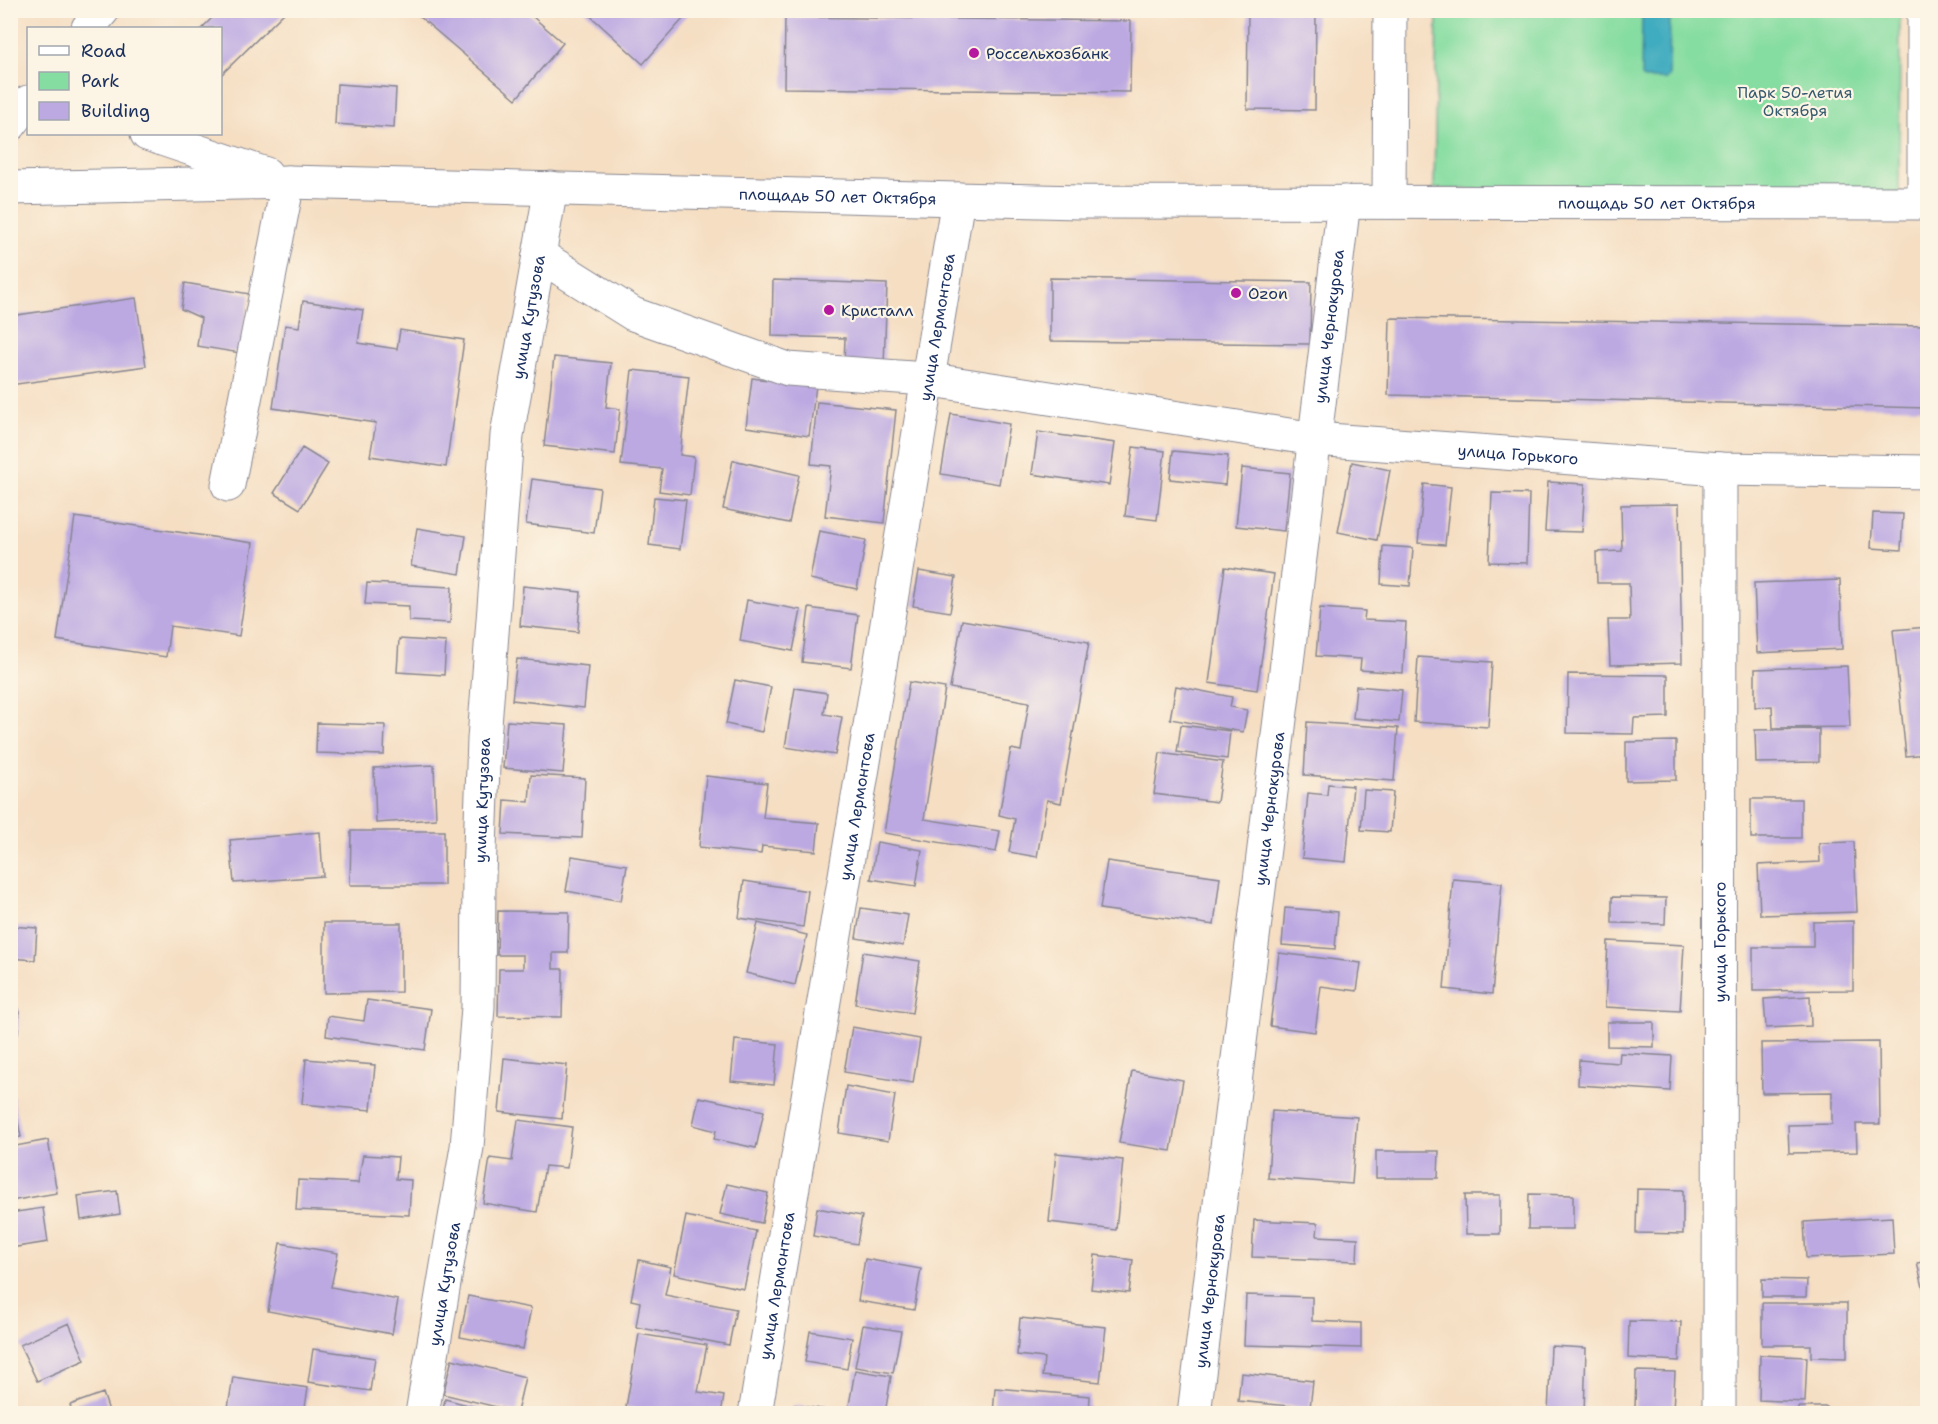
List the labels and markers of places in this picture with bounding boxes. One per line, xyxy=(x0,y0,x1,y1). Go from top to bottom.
place label: Россельхозбанк xyxy=(986,43,1109,64)
marker: Россельхозбанк xyxy=(967,46,981,60)
place label: Ozon xyxy=(1248,283,1288,304)
marker: Ozon xyxy=(1229,286,1243,300)
place label: Кристалл xyxy=(841,300,913,321)
marker: Кристалл xyxy=(822,303,836,317)

